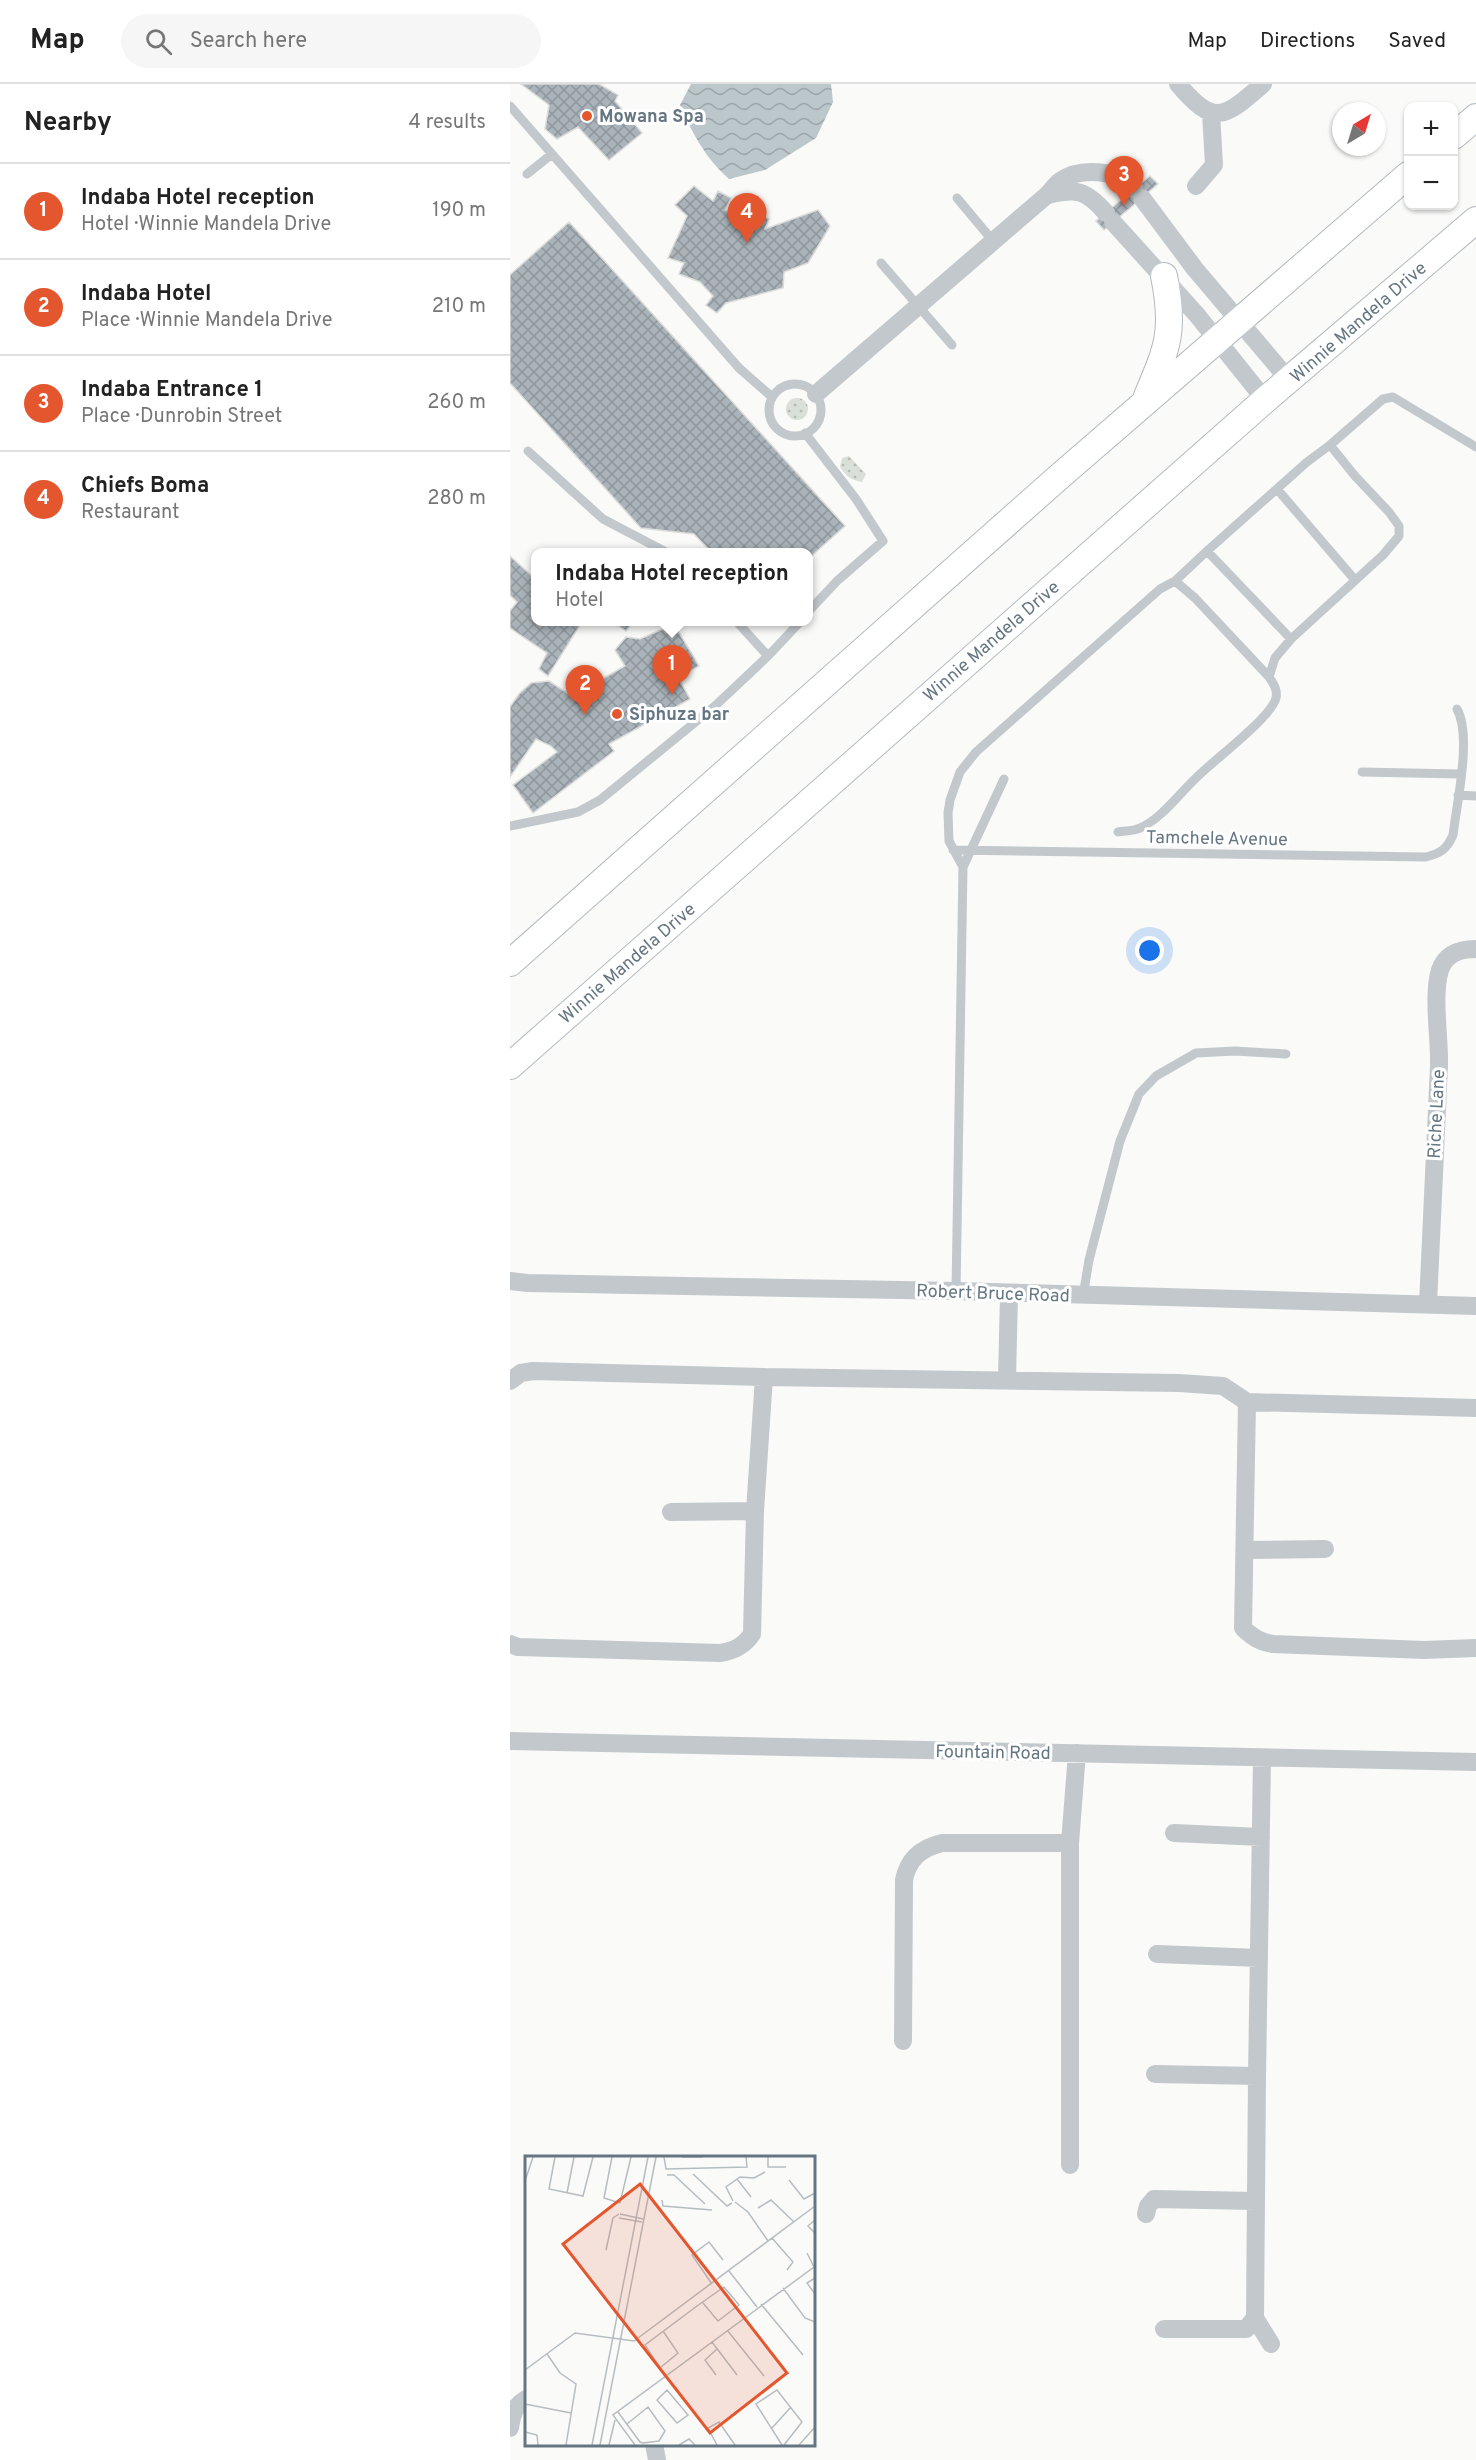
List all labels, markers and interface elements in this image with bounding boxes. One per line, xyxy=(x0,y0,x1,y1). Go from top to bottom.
search box xyxy=(121,14,541,68)
text: Map xyxy=(30,23,85,59)
icon: search xyxy=(142,25,175,58)
text: Search here xyxy=(190,28,307,55)
text: Map xyxy=(1187,28,1227,55)
text: Directions xyxy=(1260,28,1355,55)
text: Saved xyxy=(1388,28,1446,55)
north arrow xyxy=(1332,102,1386,156)
map controls xyxy=(1404,102,1458,210)
button: + xyxy=(1404,102,1458,156)
place label: Mowana Spa xyxy=(599,106,704,129)
text: Nearby xyxy=(24,107,112,140)
marker: Mowana Spa xyxy=(580,109,594,123)
text: 4 results xyxy=(409,110,486,136)
pin: 3 xyxy=(1104,156,1144,206)
button: − xyxy=(1404,156,1458,210)
text: Indaba Hotel reception xyxy=(81,185,315,212)
pin: 4 xyxy=(728,194,766,243)
text: 1 xyxy=(40,198,48,224)
text: 190 m xyxy=(432,198,486,224)
text: Hotel · Winnie Mandela Drive xyxy=(81,212,331,238)
street label: Winnie Mandela Drive xyxy=(1286,258,1432,389)
text: Indaba Hotel xyxy=(81,281,211,308)
text: 2 xyxy=(37,294,50,320)
text: 210 m xyxy=(432,294,486,320)
text: Place · Winnie Mandela Drive xyxy=(81,308,332,334)
text: Indaba Entrance 1 xyxy=(81,377,263,404)
text: 3 xyxy=(38,390,50,416)
text: 260 m xyxy=(427,390,486,416)
text: Place · Dunrobin Street xyxy=(81,404,282,430)
text: Chiefs Boma xyxy=(81,473,209,500)
text: 4 xyxy=(37,486,50,512)
text: 280 m xyxy=(427,486,486,512)
text: Restaurant xyxy=(81,500,180,526)
popup xyxy=(531,548,813,626)
text: Indaba Hotel reception xyxy=(555,561,789,588)
street label: Winnie Mandela Drive xyxy=(919,577,1065,708)
text: Hotel xyxy=(555,588,604,614)
pin: 1 xyxy=(652,646,692,695)
pin: 2 xyxy=(566,666,604,715)
place label: Siphuza bar xyxy=(629,704,730,727)
marker: Siphuza bar xyxy=(610,707,624,721)
street label: Tamchele Avenue xyxy=(1146,827,1288,852)
street label: Winnie Mandela Drive xyxy=(555,899,701,1030)
your location xyxy=(1135,936,1164,965)
street label: Riche Lane xyxy=(1424,1069,1451,1159)
street label: Robert Bruce Road xyxy=(916,1280,1070,1309)
street label: Fountain Road xyxy=(935,1741,1051,1766)
inset map xyxy=(525,2156,814,2445)

